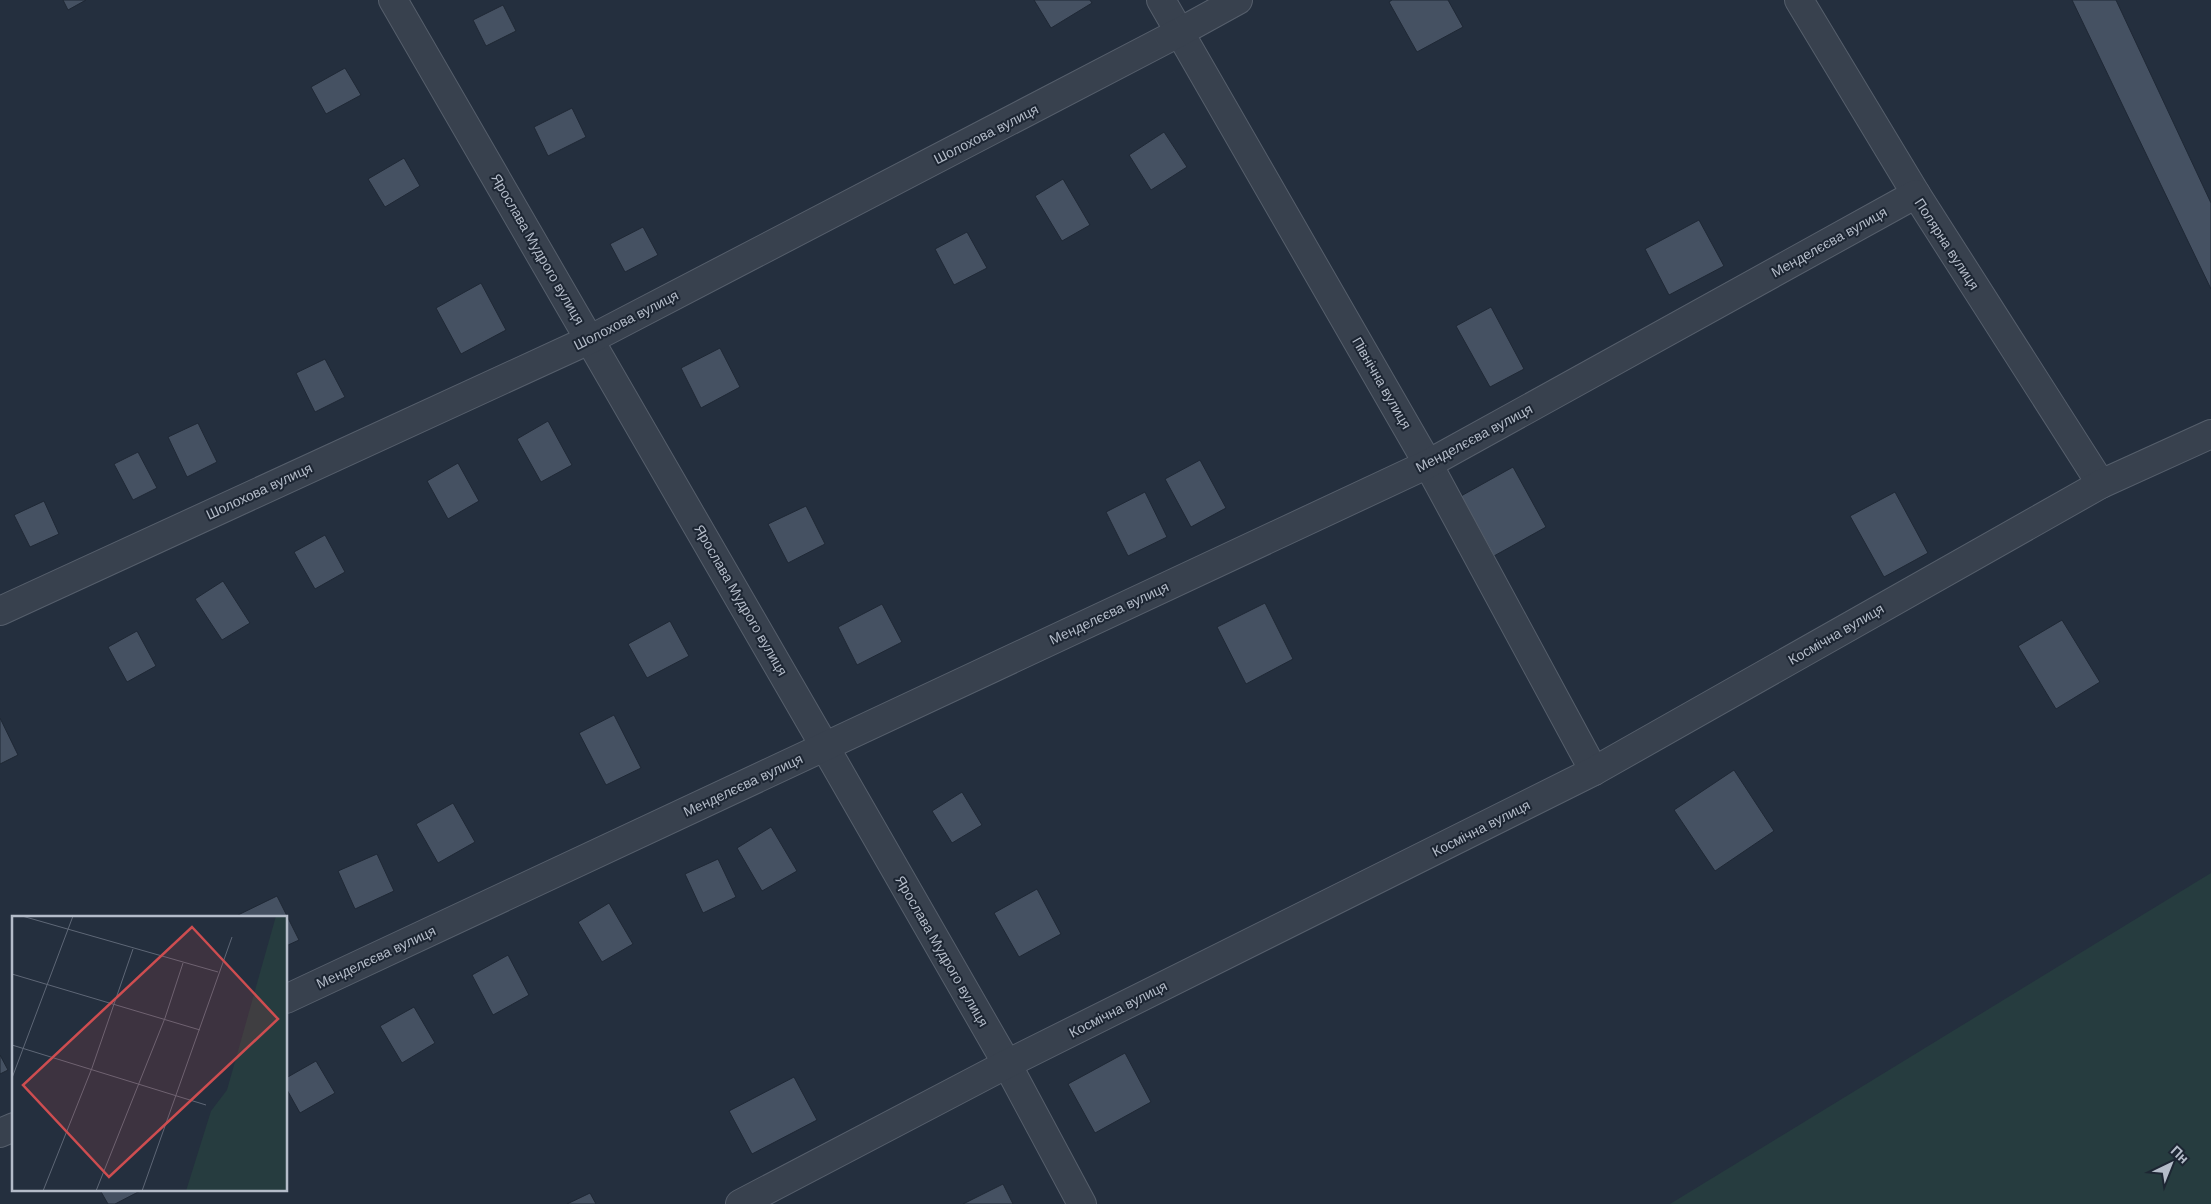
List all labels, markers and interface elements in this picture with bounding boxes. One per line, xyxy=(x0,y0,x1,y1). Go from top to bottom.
street label: Шолохова вулиця xyxy=(931,101,1041,167)
street label: Ярослава Мудрого вулиця xyxy=(488,171,588,327)
street label: Полярна вулиця xyxy=(1911,195,1983,293)
street label: Менделєєва вулиця xyxy=(1768,204,1890,280)
street label: Шолохова вулиця xyxy=(571,287,681,353)
street label: Північна вулиця xyxy=(1349,334,1415,432)
street label: Менделєєва вулиця xyxy=(1413,401,1535,475)
street label: Шолохова вулиця xyxy=(203,459,315,523)
street label: Ярослава Мудрого вулиця xyxy=(691,522,791,678)
street label: Менделєєва вулиця xyxy=(1047,578,1171,648)
street label: Космічна вулиця xyxy=(1785,600,1887,668)
street label: Менделєєва вулиця xyxy=(681,750,805,820)
street label: Космічна вулиця xyxy=(1429,796,1533,860)
street label: Ярослава Мудрого вулиця xyxy=(892,873,992,1029)
inset map xyxy=(12,916,288,1192)
street label: Менделєєва вулиця xyxy=(314,922,438,992)
street label: Космічна вулиця xyxy=(1066,977,1170,1041)
north arrow xyxy=(2146,1139,2196,1189)
text: Пн xyxy=(2168,1142,2192,1167)

